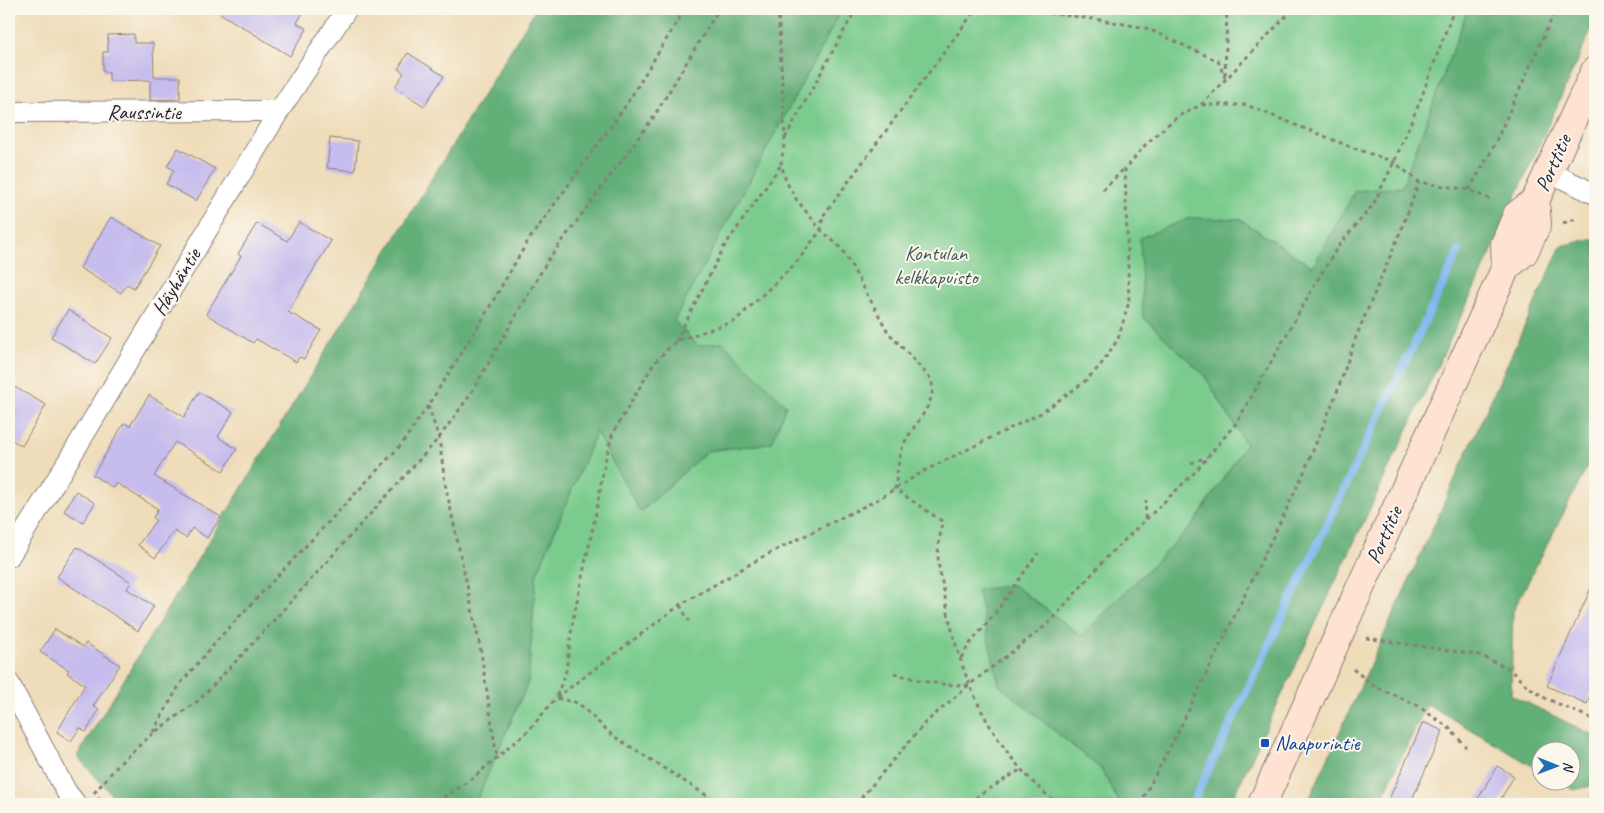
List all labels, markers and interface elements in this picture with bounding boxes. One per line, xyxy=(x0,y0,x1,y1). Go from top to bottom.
street label: Raussintie xyxy=(107,99,182,125)
street label: Porttitie xyxy=(1529,128,1578,196)
park label: Kontulan kelkkapuisto xyxy=(894,240,980,290)
street label: Häyhäntie xyxy=(146,243,207,320)
street label: Porttitie xyxy=(1360,500,1409,568)
place label: Naapurintie xyxy=(1275,730,1361,756)
marker: Naapurintie xyxy=(1259,737,1271,749)
north arrow xyxy=(1532,740,1582,790)
text: N xyxy=(1560,762,1577,773)

